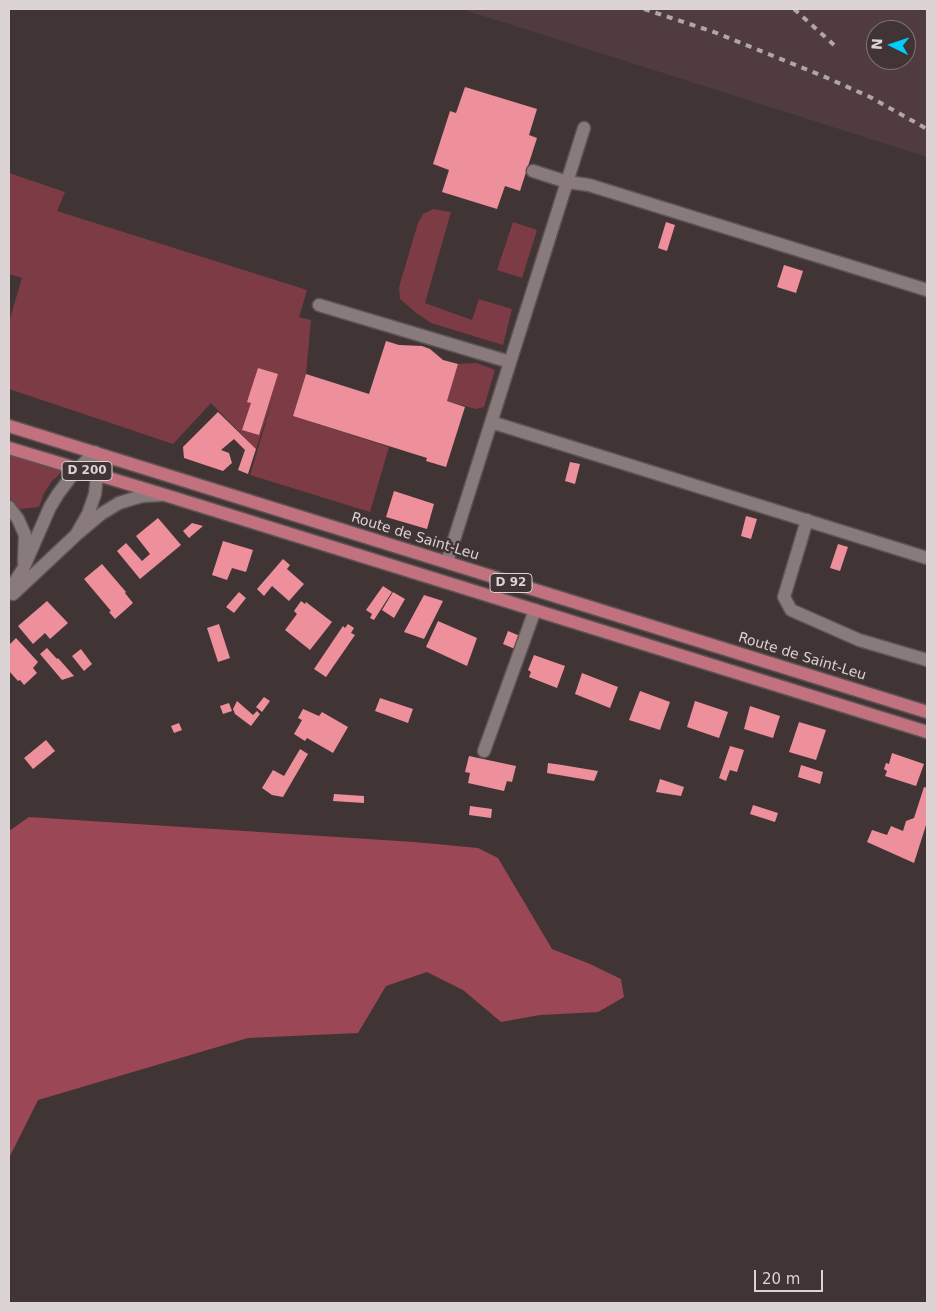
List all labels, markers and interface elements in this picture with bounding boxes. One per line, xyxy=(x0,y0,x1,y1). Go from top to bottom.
north arrow xyxy=(866,20,916,70)
text: N xyxy=(869,38,885,50)
road number: D 200 xyxy=(62,462,112,481)
street label: Route de Saint-Leu xyxy=(349,510,481,564)
road number: D 92 xyxy=(490,574,532,592)
street label: Route de Saint-Leu xyxy=(736,630,868,684)
scale bar xyxy=(756,1260,825,1292)
text: 20 m xyxy=(762,1270,800,1288)

